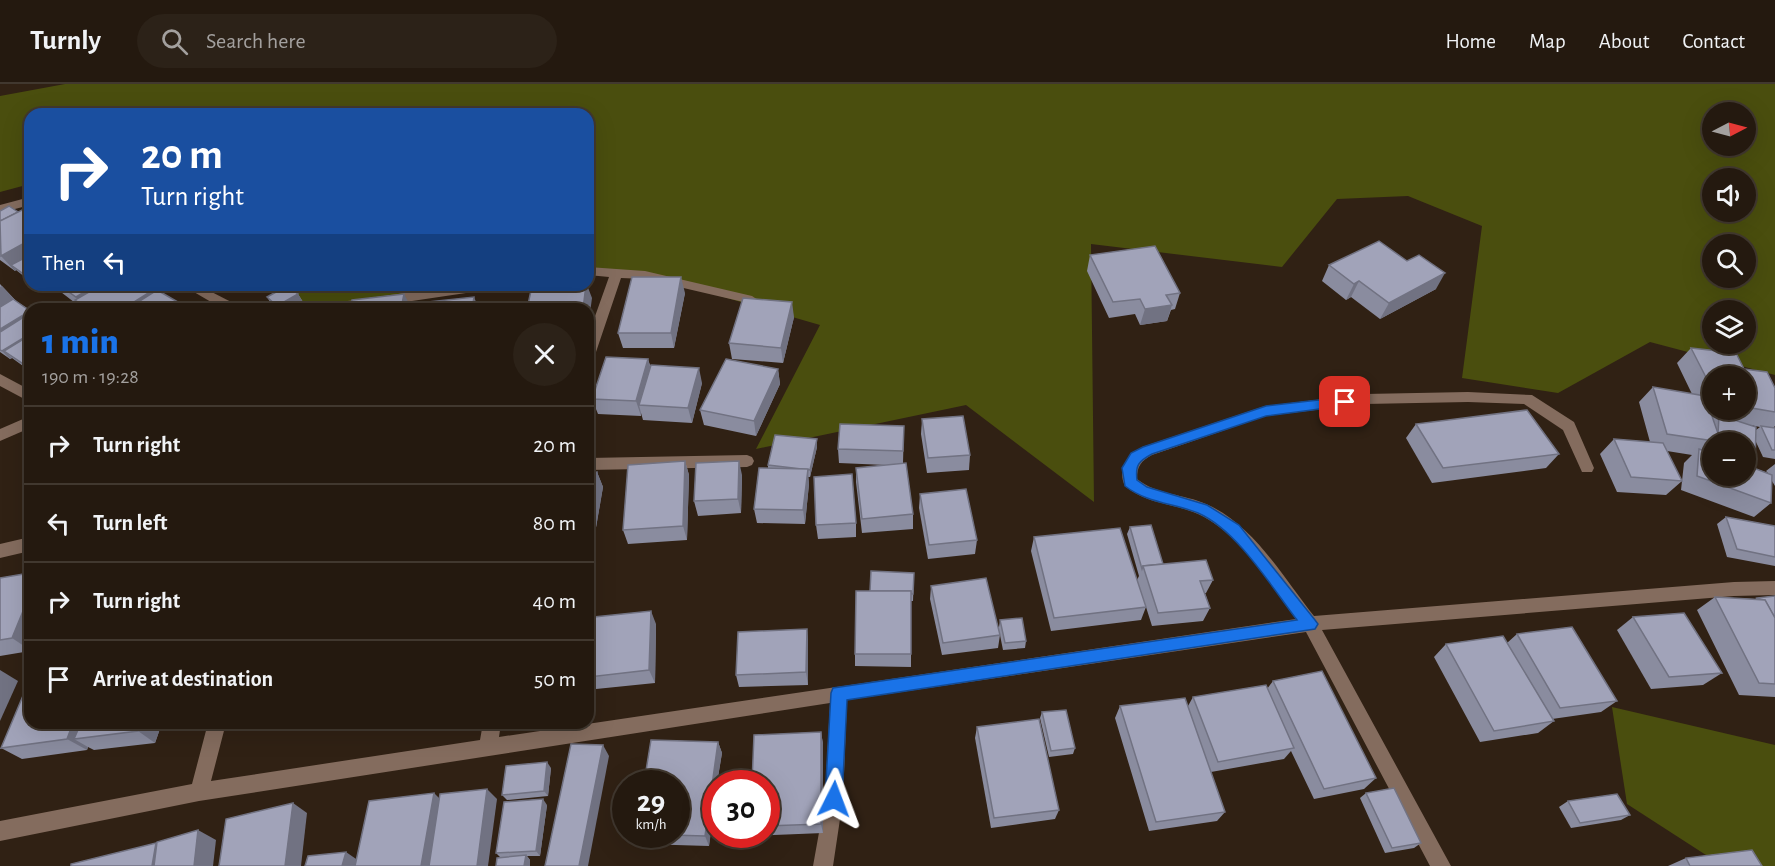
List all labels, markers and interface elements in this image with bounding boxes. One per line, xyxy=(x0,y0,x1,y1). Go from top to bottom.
search box xyxy=(137,14,557,68)
icon: search xyxy=(158,25,191,58)
text: Turnly xyxy=(30,27,101,55)
text: Search here xyxy=(206,30,306,52)
text: Home xyxy=(1445,31,1496,52)
text: Map xyxy=(1529,31,1566,52)
text: About xyxy=(1599,31,1649,52)
text: Contact xyxy=(1682,31,1745,52)
north arrow xyxy=(1702,102,1756,156)
map controls xyxy=(1702,102,1756,486)
icon: right xyxy=(42,132,120,210)
text: 20 m xyxy=(141,134,223,176)
button: sound xyxy=(1702,168,1756,222)
text: Turn right xyxy=(141,183,244,210)
button: search xyxy=(1702,234,1756,288)
icon: left xyxy=(98,246,131,279)
text: Then xyxy=(42,252,86,274)
button: layers xyxy=(1702,300,1756,354)
button: close xyxy=(513,323,576,386)
text: 1 min xyxy=(42,324,119,360)
button: + xyxy=(1702,366,1756,420)
text: 190 m · 19:28 xyxy=(42,367,139,387)
pin xyxy=(1319,376,1370,427)
icon: arrive xyxy=(1328,385,1361,418)
icon: right xyxy=(42,429,75,462)
button: − xyxy=(1702,432,1756,486)
text: Turn right xyxy=(93,434,180,456)
text: 20 m xyxy=(533,434,576,456)
icon: left xyxy=(42,507,75,540)
text: Turn left xyxy=(93,512,167,534)
text: 80 m xyxy=(533,512,576,534)
icon: right xyxy=(42,585,75,618)
text: Turn right xyxy=(93,590,180,612)
text: 40 m xyxy=(533,590,576,612)
icon: arrive xyxy=(42,663,75,696)
text: Arrive at destination xyxy=(93,668,273,690)
text: 50 m xyxy=(534,668,576,690)
position arrow xyxy=(802,767,866,831)
speed limit sign: 30 xyxy=(702,770,780,848)
text: 29 xyxy=(637,787,665,817)
text: km/h xyxy=(636,817,666,832)

